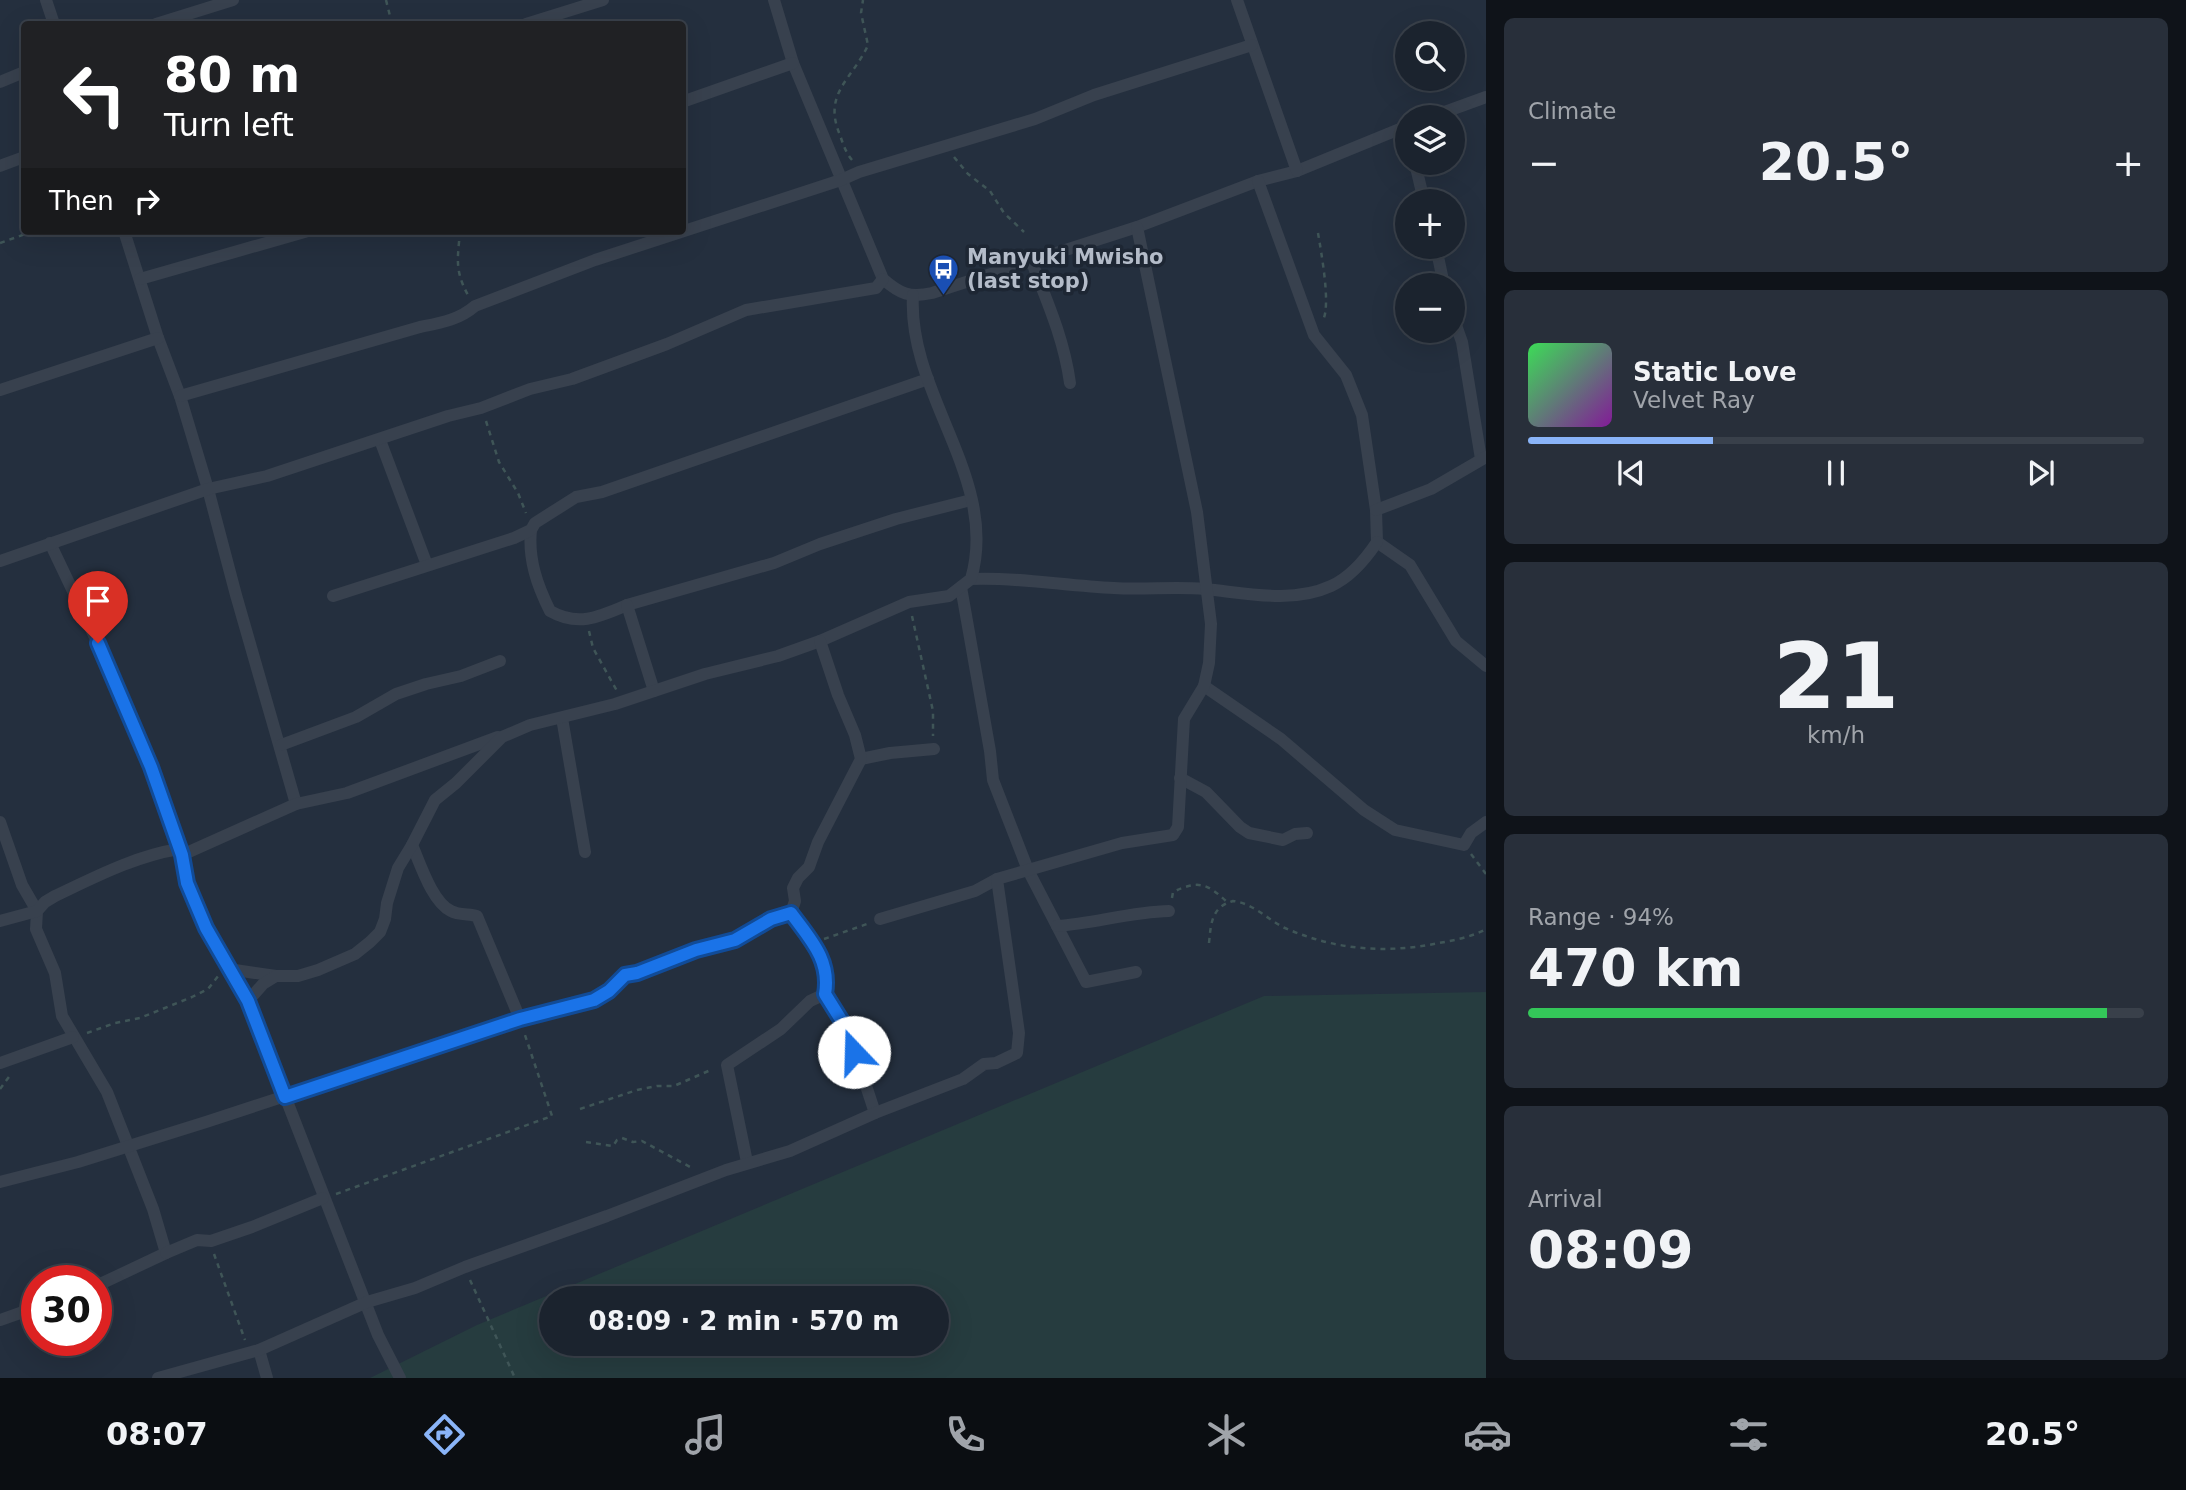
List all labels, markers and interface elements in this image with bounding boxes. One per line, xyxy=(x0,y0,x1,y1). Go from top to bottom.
map controls xyxy=(1395,21,1465,343)
button: search xyxy=(1395,21,1465,91)
text: 80 m xyxy=(164,47,300,104)
icon: left xyxy=(49,49,140,140)
text: Climate xyxy=(1528,98,1617,124)
button: layers xyxy=(1395,105,1465,175)
text: Turn left xyxy=(164,106,294,144)
text: 20.5° xyxy=(1759,132,1913,192)
text: − xyxy=(1528,141,1560,185)
text: + xyxy=(2112,141,2144,185)
icon: right xyxy=(128,182,166,220)
text: Then xyxy=(49,186,114,216)
button: + xyxy=(1395,189,1465,259)
place label: Manyuki Mwisho (last stop) xyxy=(967,245,1164,293)
bus stop icon: Manyuki Mwisho (last stop) xyxy=(927,252,961,296)
button: − xyxy=(1395,273,1465,343)
text: Static Love xyxy=(1633,357,1797,387)
text: Velvet Ray xyxy=(1633,387,1755,413)
icon: previous xyxy=(1612,454,1650,492)
icon: pause xyxy=(1817,454,1855,492)
icon: next xyxy=(2022,454,2060,492)
pin xyxy=(68,571,128,643)
icon: arrive xyxy=(79,582,117,620)
text: 21 xyxy=(1773,624,1899,729)
text: km/h xyxy=(1807,722,1865,748)
text: Range · 94% xyxy=(1528,904,1674,930)
text: 470 km xyxy=(1528,938,1743,998)
position arrow xyxy=(817,1015,891,1089)
text: Arrival xyxy=(1528,1186,1603,1212)
text: 08:09 xyxy=(1528,1220,1694,1280)
speed limit sign: 30 xyxy=(21,1265,112,1356)
text: 08:09 · 2 min · 570 m xyxy=(589,1306,899,1336)
icon: directions xyxy=(420,1410,469,1459)
icon: music xyxy=(681,1410,730,1459)
icon: phone xyxy=(941,1410,990,1459)
icon: climate xyxy=(1202,1410,1251,1459)
icon: car xyxy=(1463,1410,1512,1459)
icon: filters xyxy=(1724,1410,1773,1459)
text: 08:07 xyxy=(106,1415,208,1453)
text: 20.5° xyxy=(1985,1415,2080,1453)

